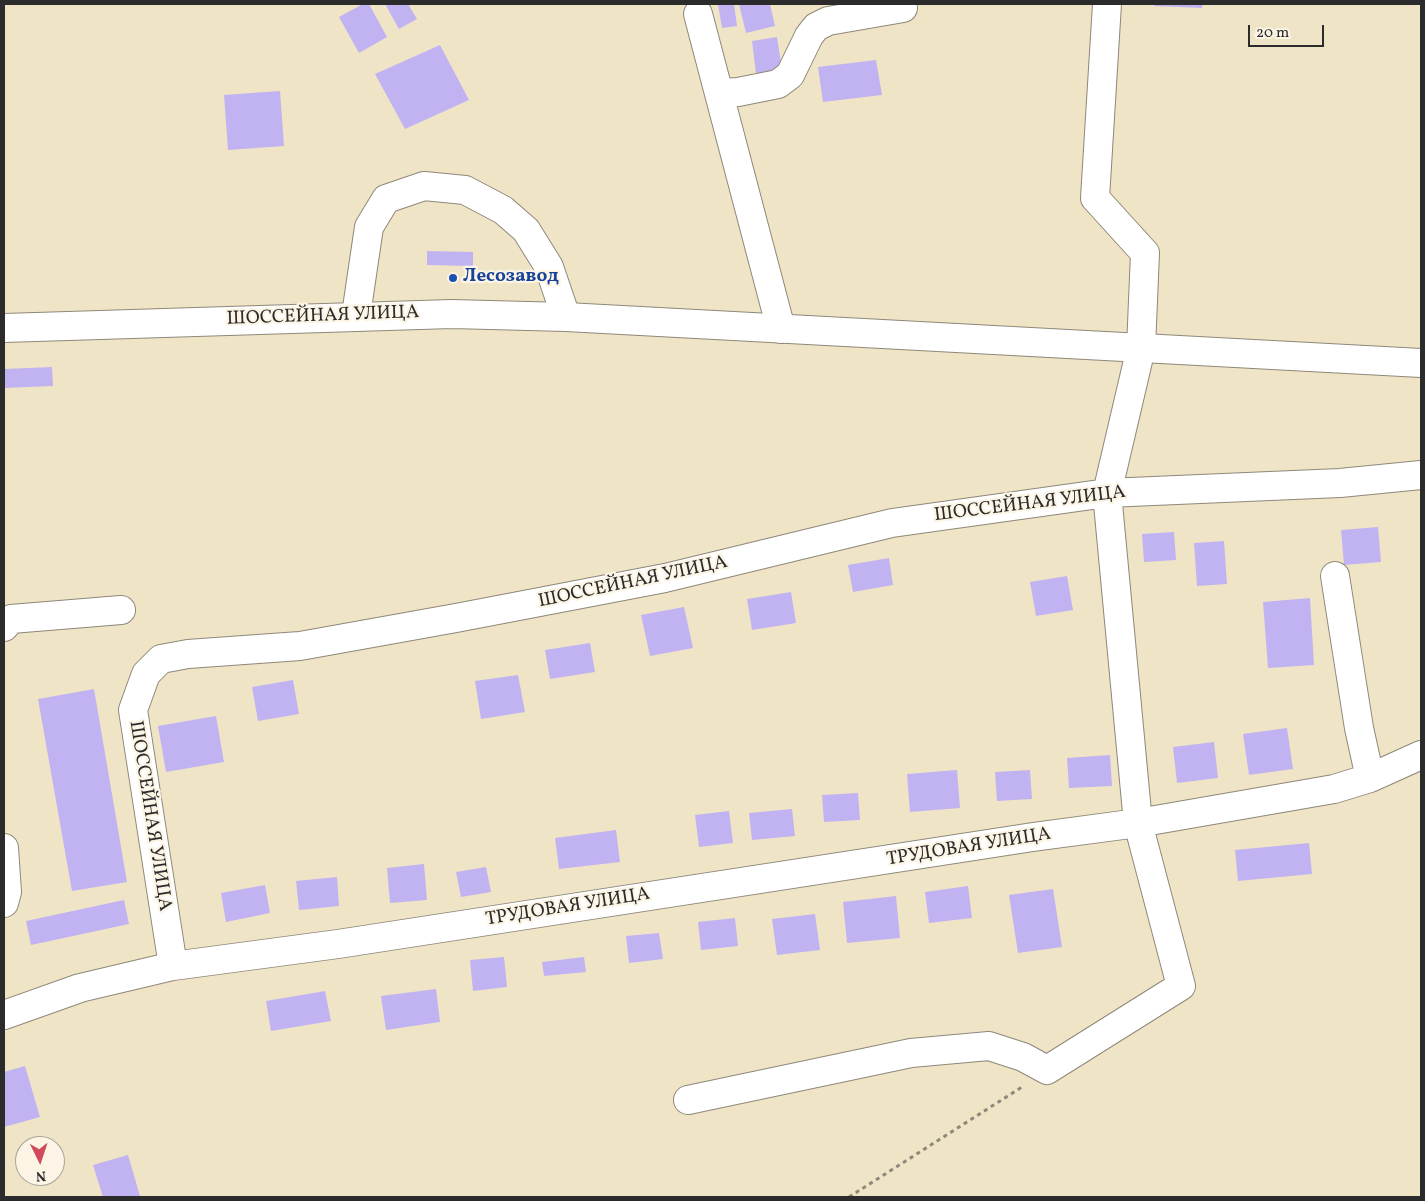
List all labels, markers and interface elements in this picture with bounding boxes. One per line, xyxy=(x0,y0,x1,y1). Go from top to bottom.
scale bar xyxy=(1250,15,1326,47)
text: 20 m xyxy=(1256,23,1289,44)
place label: Лесозавод xyxy=(463,267,559,289)
marker: Лесозавод xyxy=(447,272,459,284)
street label: ШОССЕЙНАЯ УЛИЦА xyxy=(226,302,420,332)
street label: ШОССЕЙНАЯ УЛИЦА xyxy=(933,482,1127,528)
street label: ШОССЕЙНАЯ УЛИЦА xyxy=(536,552,730,614)
street label: ШОССЕЙНАЯ УЛИЦА xyxy=(123,719,175,913)
street label: ТРУДОВАЯ УЛИЦА xyxy=(885,824,1053,872)
street label: ТРУДОВАЯ УЛИЦА xyxy=(484,884,652,932)
north arrow xyxy=(15,1136,65,1186)
text: N xyxy=(35,1166,47,1185)

